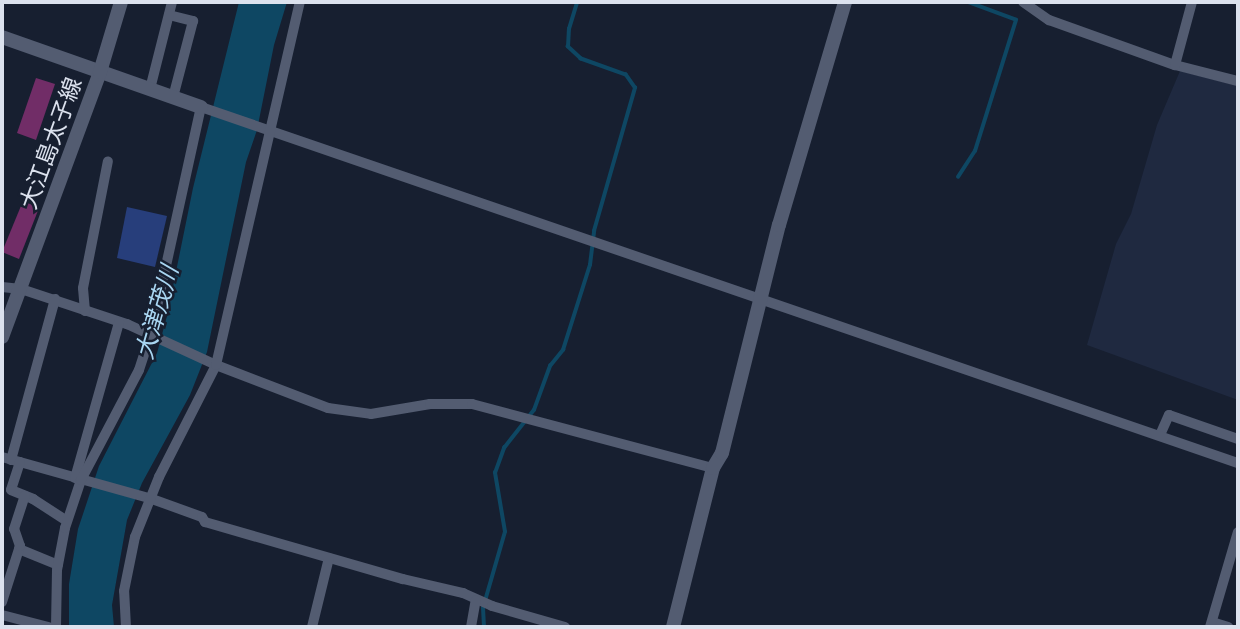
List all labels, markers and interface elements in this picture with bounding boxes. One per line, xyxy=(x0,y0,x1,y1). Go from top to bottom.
street label: 大江島太子線 xyxy=(13,73,87,213)
water label: 大津茂川 xyxy=(129,262,183,362)

